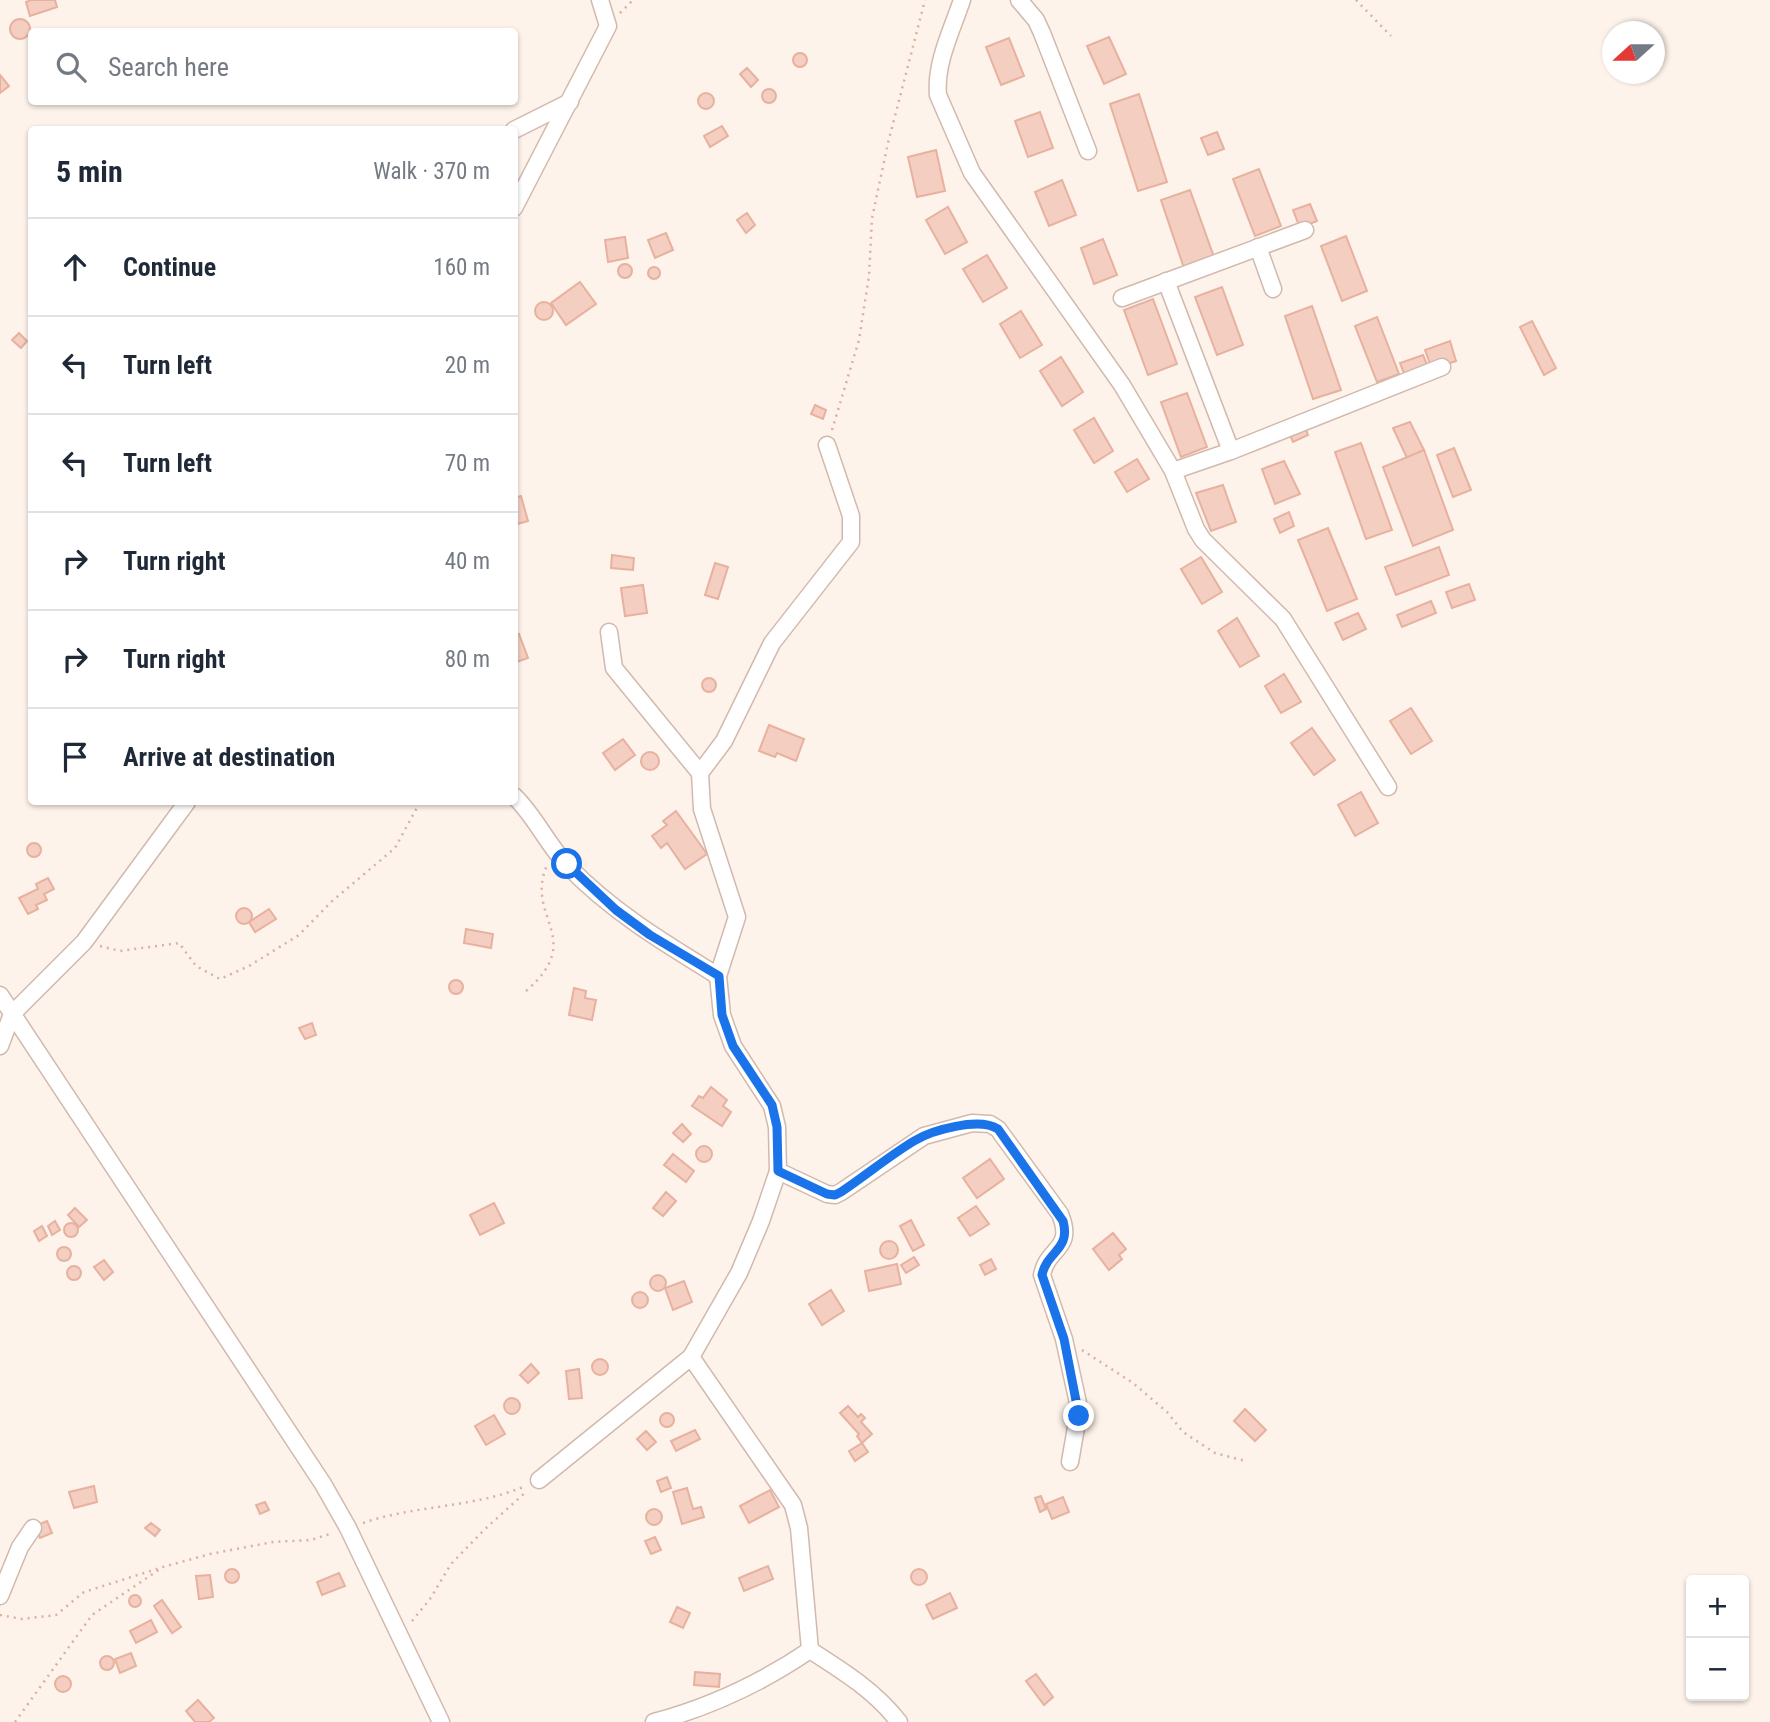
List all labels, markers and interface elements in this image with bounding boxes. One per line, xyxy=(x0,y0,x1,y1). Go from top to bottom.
north arrow xyxy=(1602,21,1665,84)
search box xyxy=(28,28,518,105)
icon: search xyxy=(52,48,90,86)
text: Search here xyxy=(108,52,229,82)
text: 5 min xyxy=(56,154,123,189)
text: Walk · 370 m xyxy=(373,158,490,185)
icon: ahead xyxy=(56,248,94,286)
text: Continue xyxy=(123,252,216,282)
text: 160 m xyxy=(433,254,490,281)
icon: left xyxy=(56,346,94,384)
text: Turn left xyxy=(123,350,212,380)
text: 20 m xyxy=(445,352,490,379)
icon: left xyxy=(56,444,94,482)
text: Turn left xyxy=(123,448,212,478)
text: 70 m xyxy=(445,450,490,477)
icon: right xyxy=(56,542,94,580)
text: Turn right xyxy=(123,546,225,576)
text: 40 m xyxy=(445,548,490,575)
icon: right xyxy=(56,640,94,678)
text: Turn right xyxy=(123,644,225,674)
text: 80 m xyxy=(445,646,490,673)
icon: arrive xyxy=(56,738,94,776)
text: Arrive at destination xyxy=(123,742,335,772)
route start xyxy=(551,848,582,879)
route end xyxy=(1063,1400,1094,1431)
map controls xyxy=(1686,1575,1749,1701)
button: + xyxy=(1686,1575,1749,1638)
button: − xyxy=(1686,1638,1749,1701)

